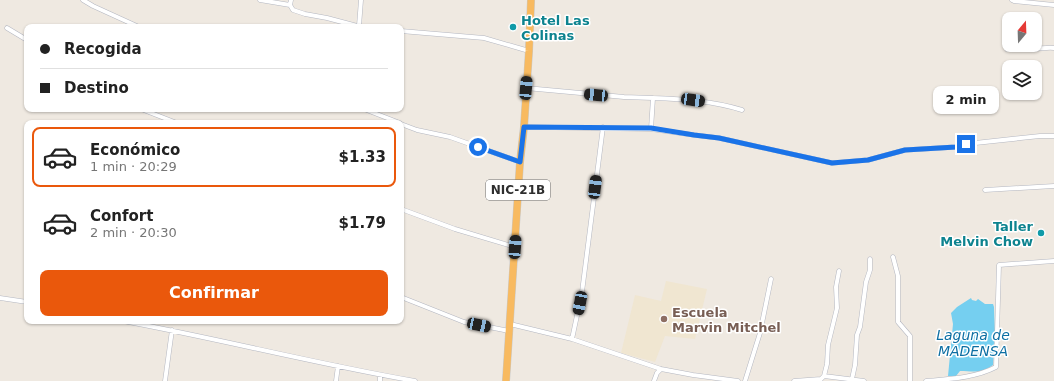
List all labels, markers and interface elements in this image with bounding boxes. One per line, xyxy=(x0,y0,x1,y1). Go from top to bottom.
north arrow xyxy=(1002,12,1042,52)
map controls xyxy=(1002,12,1042,100)
place label: Hotel Las Colinas xyxy=(521,13,590,43)
marker: Hotel Las Colinas xyxy=(508,22,518,32)
text: Recogida xyxy=(64,40,142,58)
button: layers xyxy=(1002,60,1042,100)
car xyxy=(519,76,533,100)
text: Destino xyxy=(64,79,129,97)
callout: 2 min xyxy=(933,86,999,114)
car xyxy=(584,88,608,102)
car xyxy=(680,92,706,108)
text: 2 min xyxy=(946,92,986,107)
route end xyxy=(957,135,975,153)
route start xyxy=(469,138,487,156)
icon: car xyxy=(42,139,78,175)
text: Económico xyxy=(90,141,180,159)
text: $1.33 xyxy=(339,148,386,166)
text: 1 min · 20:29 xyxy=(90,159,177,174)
car xyxy=(588,174,602,200)
road number: NIC-21B xyxy=(486,180,550,200)
icon: car xyxy=(42,205,78,241)
text: Confort xyxy=(90,207,153,225)
text: $1.79 xyxy=(339,214,386,232)
place label: Taller Melvin Chow xyxy=(940,219,1034,249)
text: 2 min · 20:30 xyxy=(90,225,177,240)
marker: Taller Melvin Chow xyxy=(1036,228,1046,238)
car xyxy=(508,235,522,259)
button: Confirmar xyxy=(40,270,388,316)
car xyxy=(572,290,588,316)
place label: Escuela Marvin Mitchel xyxy=(672,305,781,335)
marker: Escuela Marvin Mitchel xyxy=(659,314,669,324)
car xyxy=(466,317,492,333)
water label: Laguna de MADENSA xyxy=(936,327,1010,359)

